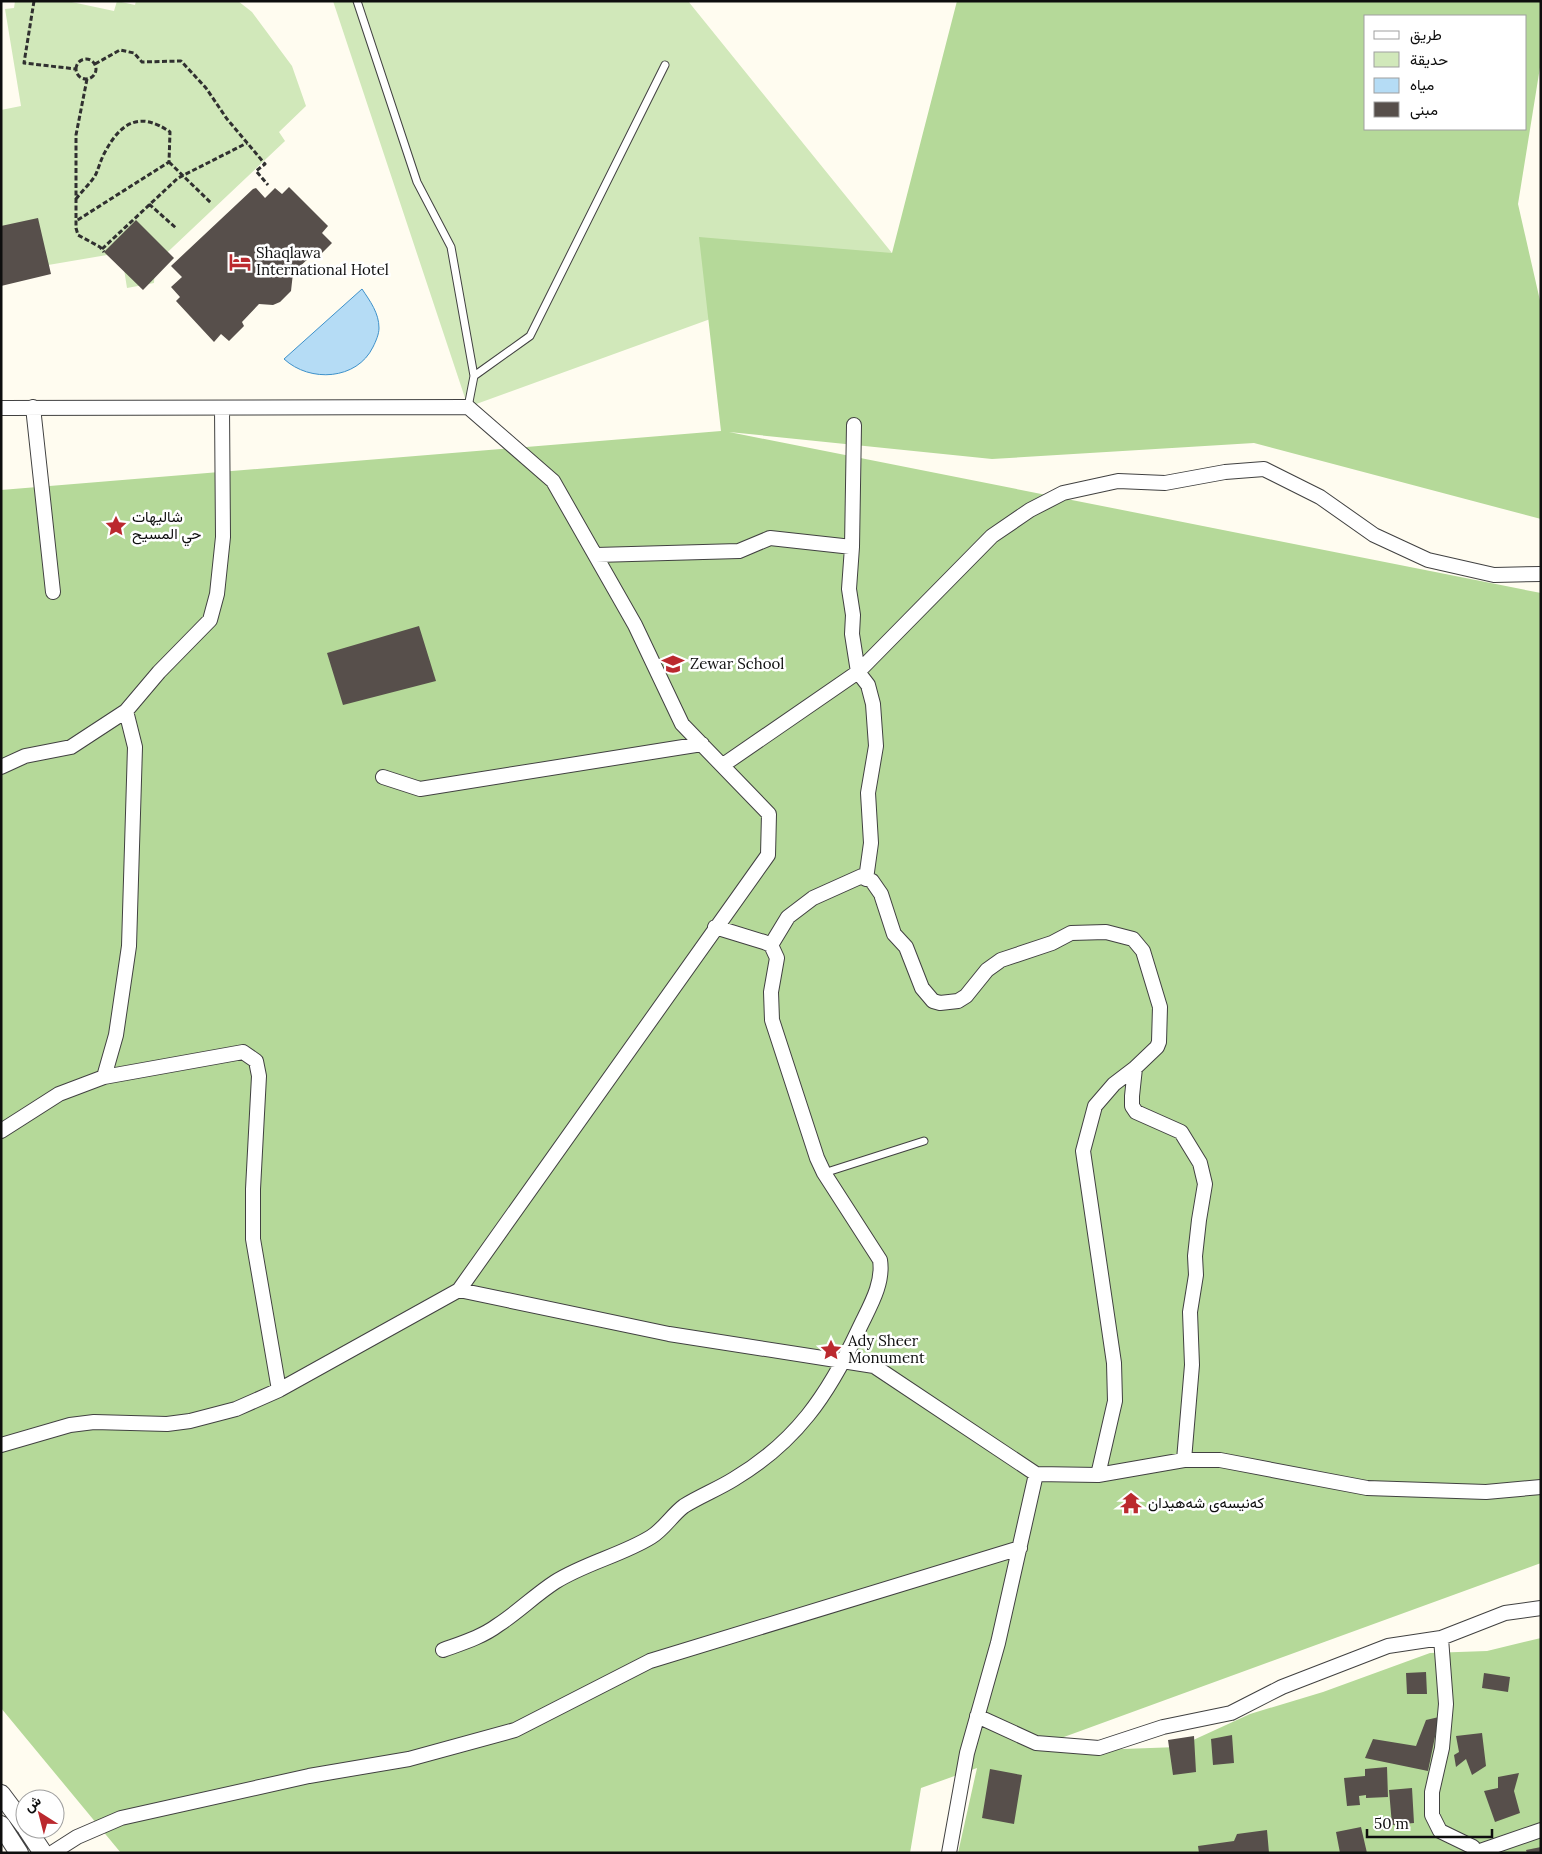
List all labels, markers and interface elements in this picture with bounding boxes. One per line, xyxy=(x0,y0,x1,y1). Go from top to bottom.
legend xyxy=(1364,15,1527,130)
text: طريق xyxy=(1410,25,1442,45)
text: حديقة xyxy=(1410,50,1448,69)
text: مياه xyxy=(1410,75,1434,94)
text: مبنى xyxy=(1410,100,1438,120)
place label: Shaqlawa International Hotel xyxy=(256,243,389,279)
hotel icon: Shaqlawa International Hotel xyxy=(227,249,253,275)
place label: شاليهات حي المسيح xyxy=(132,507,201,547)
place icon: شاليهات حي المسيح xyxy=(103,513,129,539)
school or university icon: Zewar School xyxy=(660,651,686,677)
place label: Zewar School xyxy=(690,654,784,673)
place label: Ady Sheer Monument xyxy=(847,1331,925,1367)
place icon: Ady Sheer Monument xyxy=(818,1337,844,1363)
temple icon: کەنیسەی شەهیدان xyxy=(1118,1490,1144,1516)
place label: کەنیسەی شەهیدان xyxy=(1148,1493,1265,1513)
north arrow xyxy=(15,1789,65,1839)
text: ش xyxy=(20,1791,45,1816)
scale bar xyxy=(1367,1806,1492,1838)
text: 50 m xyxy=(1374,1814,1409,1833)

